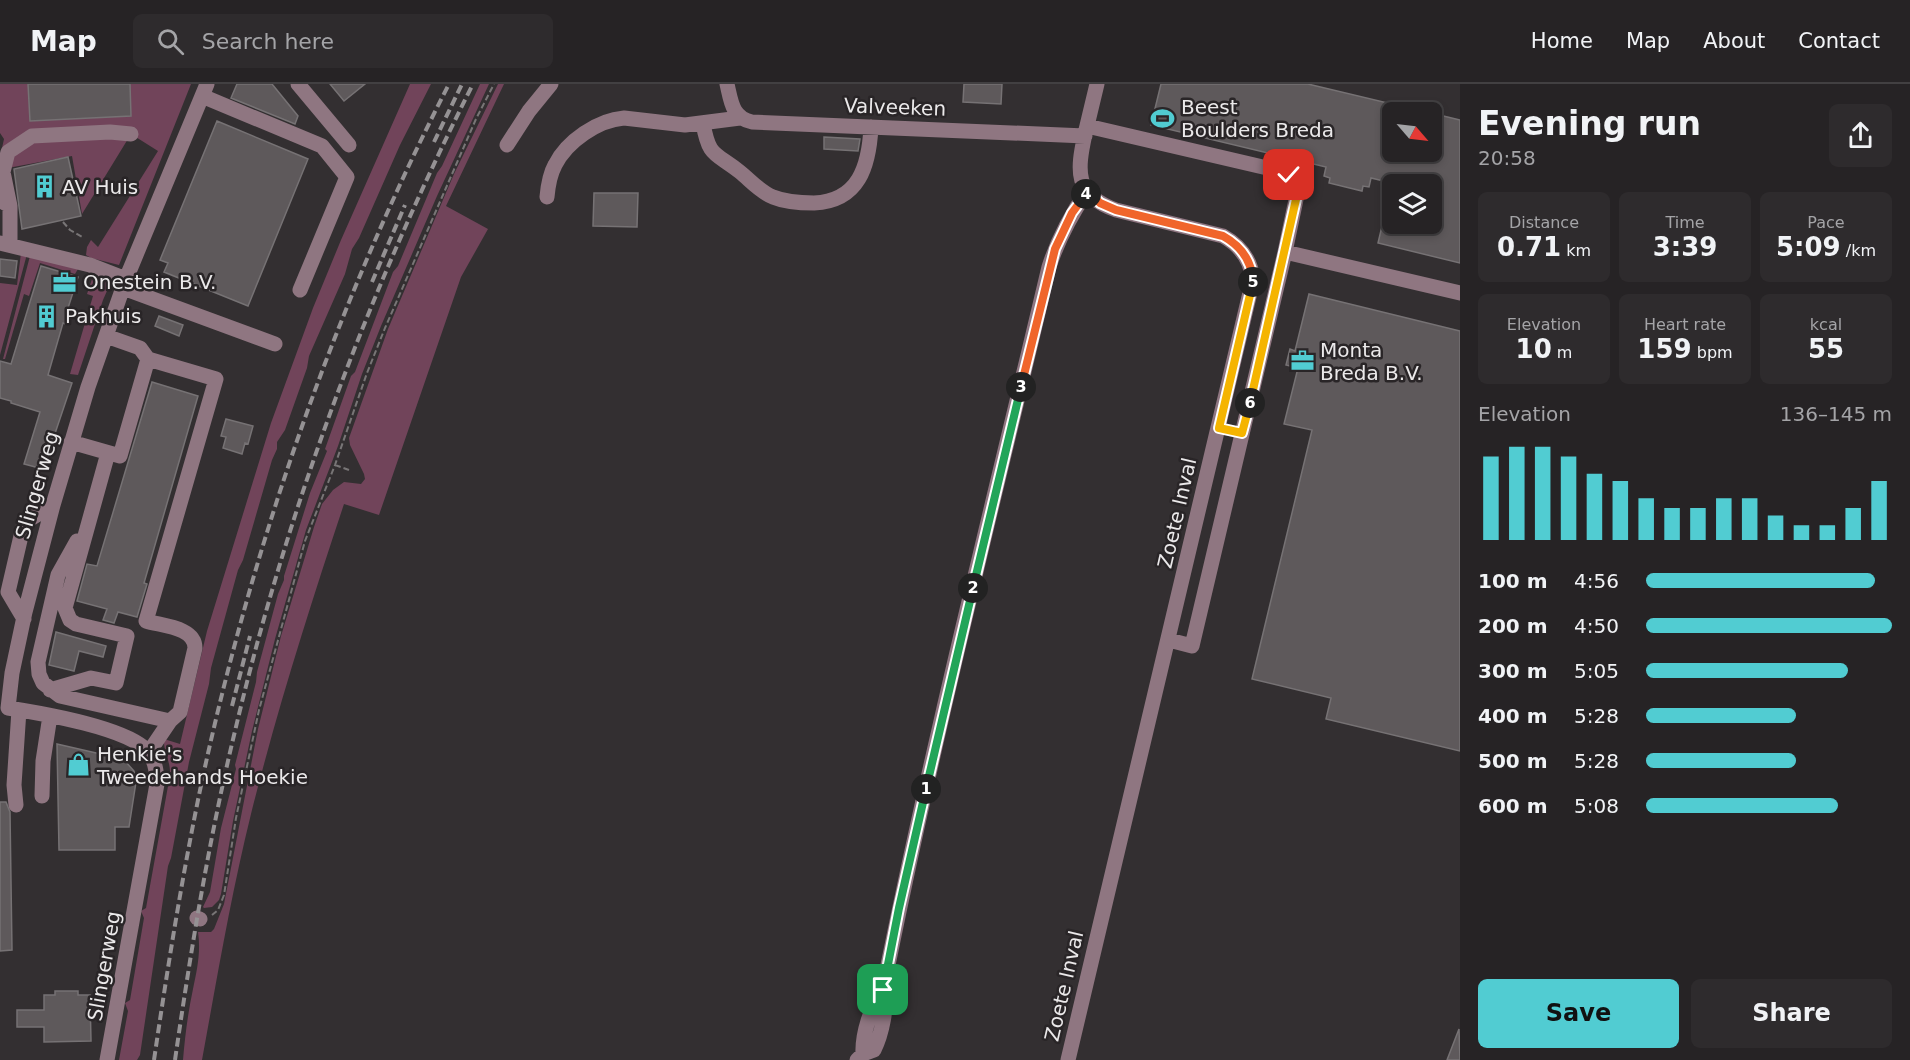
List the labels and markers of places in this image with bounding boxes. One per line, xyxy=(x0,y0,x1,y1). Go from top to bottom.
place label: Beest Boulders Breda xyxy=(1181,95,1334,142)
sports icon: Beest Boulders Breda xyxy=(1150,105,1176,131)
pin xyxy=(1263,149,1314,200)
building icon: AV Huis xyxy=(31,174,57,200)
place label: AV Huis xyxy=(62,175,138,199)
pin: 4 xyxy=(1071,179,1101,209)
pin: 5 xyxy=(1238,267,1268,297)
office icon: Onestein B.V. xyxy=(52,269,78,295)
place label: Onestein B.V. xyxy=(83,270,216,294)
building icon: Pakhuis xyxy=(34,303,60,329)
place label: Pakhuis xyxy=(65,304,141,328)
place label: Monta Breda B.V. xyxy=(1320,338,1423,385)
office icon: Monta Breda B.V. xyxy=(1289,348,1315,374)
pin: 3 xyxy=(1006,372,1036,402)
pin: 6 xyxy=(1235,388,1265,418)
pin: 2 xyxy=(958,573,988,603)
place label: Henkie's Tweedehands Hoekie xyxy=(96,742,308,789)
shop icon: Henkie's Tweedehands Hoekie xyxy=(66,752,92,778)
pin: 1 xyxy=(911,774,941,804)
pin xyxy=(857,964,908,1015)

